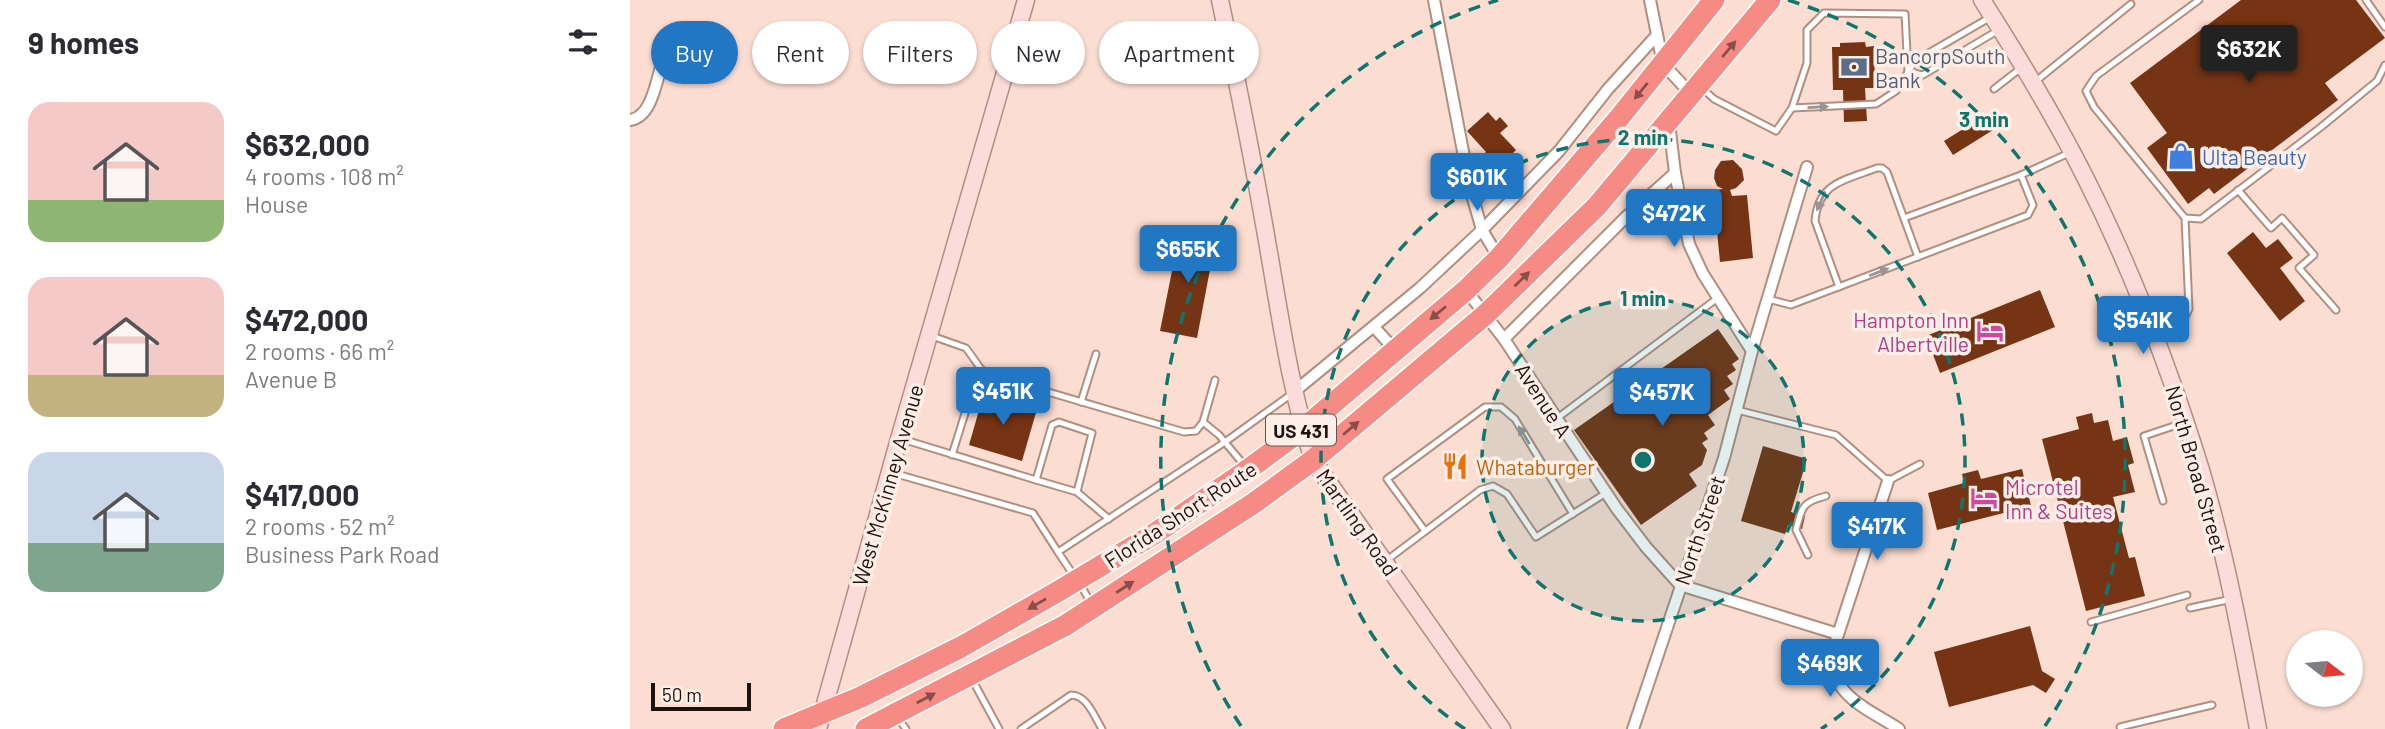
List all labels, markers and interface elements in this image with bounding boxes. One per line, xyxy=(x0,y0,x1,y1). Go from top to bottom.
chip: Buy xyxy=(651,21,738,84)
chip: Rent xyxy=(752,21,849,84)
chip: Filters xyxy=(863,21,977,84)
chip: New xyxy=(991,21,1085,84)
chip: Apartment xyxy=(1099,21,1259,84)
icon: filters xyxy=(564,23,602,61)
text: 9 homes xyxy=(28,24,139,60)
pin: $632K xyxy=(2200,25,2298,85)
text: $632K xyxy=(2216,34,2282,62)
one-way arrow xyxy=(1721,41,1736,58)
place label: BancorpSouth Bank xyxy=(1875,43,2005,92)
bank icon: BancorpSouth Bank xyxy=(1839,52,1869,82)
one-way arrow xyxy=(1634,83,1649,100)
one-way arrow xyxy=(1807,101,1829,112)
text: 3 min xyxy=(1959,106,2009,131)
text: 2 min xyxy=(1618,124,1668,149)
text: $632,000 xyxy=(245,126,370,162)
icon: home xyxy=(84,130,168,214)
shop icon: Ulta Beauty xyxy=(2166,141,2196,171)
place label: Ulta Beauty xyxy=(2202,144,2307,169)
pin: $601K xyxy=(1428,154,1526,213)
text: 4 rooms · 108 m² xyxy=(245,162,404,190)
text: $601K xyxy=(1447,162,1507,190)
text: House xyxy=(245,190,308,218)
pin: $472K xyxy=(1625,190,1723,249)
one-way arrow xyxy=(1815,191,1827,211)
text: $472K xyxy=(1642,198,1706,226)
pin: $655K xyxy=(1139,226,1237,285)
text: $655K xyxy=(1156,234,1220,262)
one-way arrow xyxy=(1868,266,1889,277)
one-way arrow xyxy=(1513,271,1530,287)
text: 1 min xyxy=(1620,285,1666,310)
pin: $541K xyxy=(2094,296,2192,356)
text: $472,000 xyxy=(245,301,368,337)
icon: home xyxy=(84,305,168,389)
one-way arrow xyxy=(1430,305,1447,320)
text: $541K xyxy=(2113,305,2173,333)
place label: Hampton Inn Albertville xyxy=(1853,307,1969,356)
hotel icon: Hampton Inn Albertville xyxy=(1975,316,2005,346)
text: 2 rooms · 66 m² xyxy=(245,337,394,365)
street label: Avenue A xyxy=(1511,358,1577,442)
text: Avenue B xyxy=(245,365,337,393)
pin: $451K xyxy=(954,368,1052,427)
pin: $457K xyxy=(1613,368,1711,428)
text: $451K xyxy=(972,376,1034,404)
text: $457K xyxy=(1629,377,1695,405)
street label: West McKinney Avenue xyxy=(846,381,928,589)
street label: North Broad Street xyxy=(2161,383,2233,555)
road number: US 431 xyxy=(1266,414,1336,446)
one-way arrow xyxy=(1342,420,1360,436)
one-way arrow xyxy=(1518,425,1531,444)
centre of rings xyxy=(1631,448,1655,472)
restaurant icon: Whataburger xyxy=(1440,451,1470,481)
place label: Whataburger xyxy=(1476,454,1595,479)
street label: Florida Short Route xyxy=(1099,456,1261,572)
street label: Martling Road xyxy=(1312,464,1404,580)
street label: North Street xyxy=(1669,472,1729,588)
place label: Microtel Inn & Suites xyxy=(2005,474,2113,523)
text: $417,000 xyxy=(245,476,359,512)
icon: home xyxy=(84,480,168,564)
hotel icon: Microtel Inn & Suites xyxy=(1969,483,1999,513)
pin: $417K xyxy=(1828,503,1926,562)
text: $417K xyxy=(1848,511,1906,539)
text: 2 rooms · 52 m² xyxy=(245,512,395,540)
text: Business Park Road xyxy=(245,540,440,568)
one-way arrow xyxy=(1116,580,1134,594)
one-way arrow xyxy=(1027,598,1046,610)
north arrow xyxy=(2286,630,2362,707)
map controls xyxy=(2286,630,2363,707)
pin: $469K xyxy=(1781,640,1879,699)
text: $469K xyxy=(1797,648,1863,676)
scale bar xyxy=(651,680,751,712)
text: 50 m xyxy=(662,683,702,706)
one-way arrow xyxy=(916,692,936,703)

